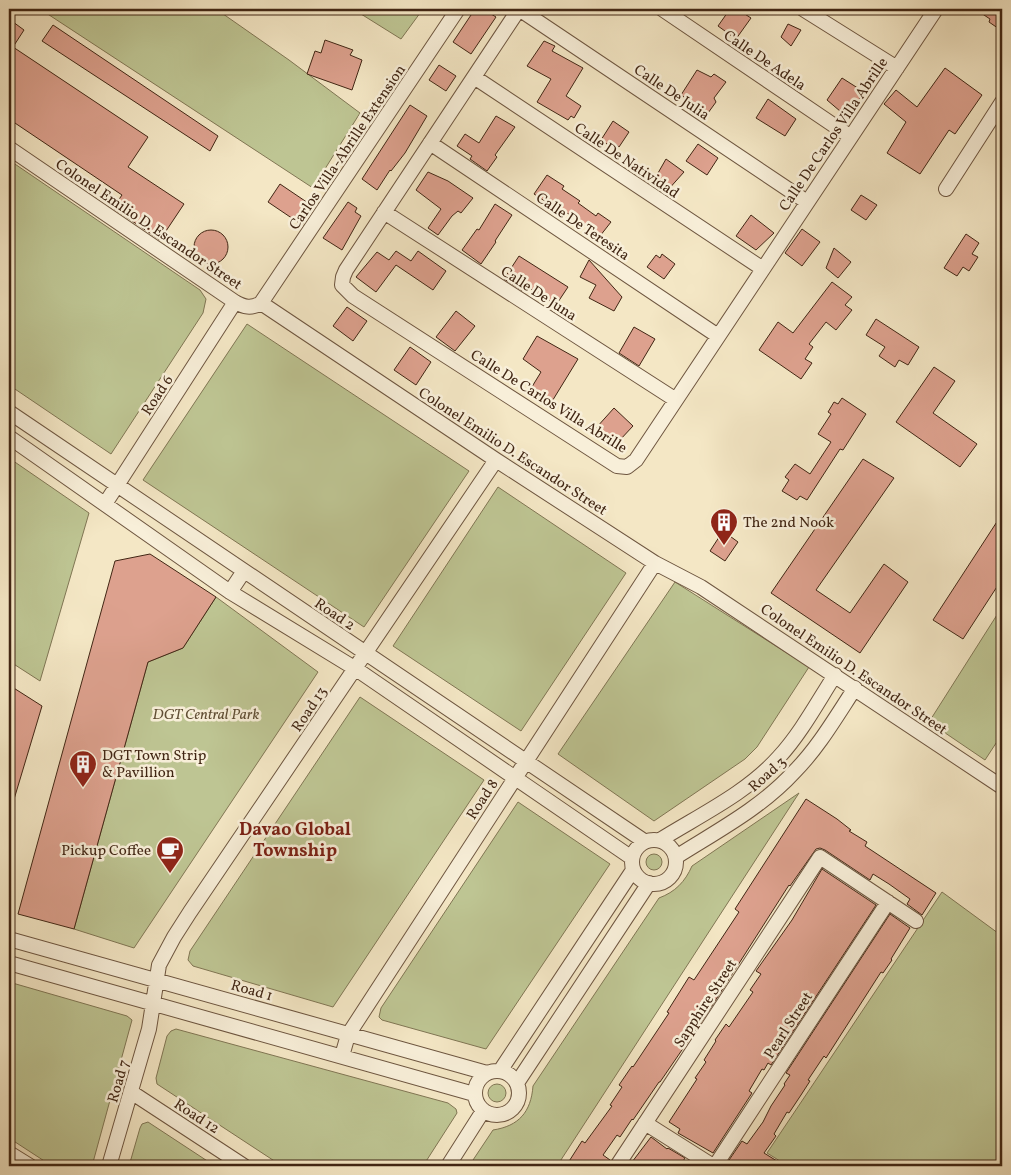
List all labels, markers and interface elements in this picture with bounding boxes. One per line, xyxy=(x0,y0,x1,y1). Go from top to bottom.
street label: Calle De Adela xyxy=(719,26,809,97)
street label: Calle De Carlos Villa Abrille xyxy=(775,54,894,216)
street label: Calle De Julia xyxy=(629,60,713,126)
street label: Carlos Villa-Abrille Extension xyxy=(285,61,412,235)
street label: Calle De Natividad xyxy=(570,118,683,204)
street label: Colonel Emilio D. Escandor Street xyxy=(51,155,246,296)
street label: Calle De Teresita xyxy=(531,188,633,266)
street label: Calle De Juna xyxy=(496,262,580,327)
street label: Calle De Carlos Villa Abrille xyxy=(466,345,631,459)
street label: Road 6 xyxy=(137,371,179,420)
street label: Colonel Emilio D. Escandor Street xyxy=(414,383,611,521)
building icon: The 2nd Nook xyxy=(709,507,739,546)
place label: The 2nd Nook xyxy=(743,513,834,534)
street label: Road 2 xyxy=(310,594,359,637)
street label: Colonel Emilio D. Escandor Street xyxy=(756,600,951,741)
street label: Road 13 xyxy=(287,683,333,737)
park label: DGT Central Park xyxy=(153,705,259,726)
place label: DGT Town Strip & Pavillion xyxy=(102,746,206,784)
building icon: DGT Town Strip & Pavillion xyxy=(68,749,98,788)
street label: Road 3 xyxy=(744,752,792,798)
street label: Road 8 xyxy=(462,775,504,824)
district label: Davao Global Township xyxy=(239,818,351,864)
cafe icon: Pickup Coffee xyxy=(155,835,185,874)
place label: Pickup Coffee xyxy=(61,841,151,862)
street label: Sapphire Street xyxy=(670,955,743,1052)
street label: Road 1 xyxy=(228,975,275,1007)
street label: Pearl Street xyxy=(760,988,819,1063)
street label: Road 7 xyxy=(103,1057,136,1106)
street label: Road 12 xyxy=(169,1095,223,1140)

